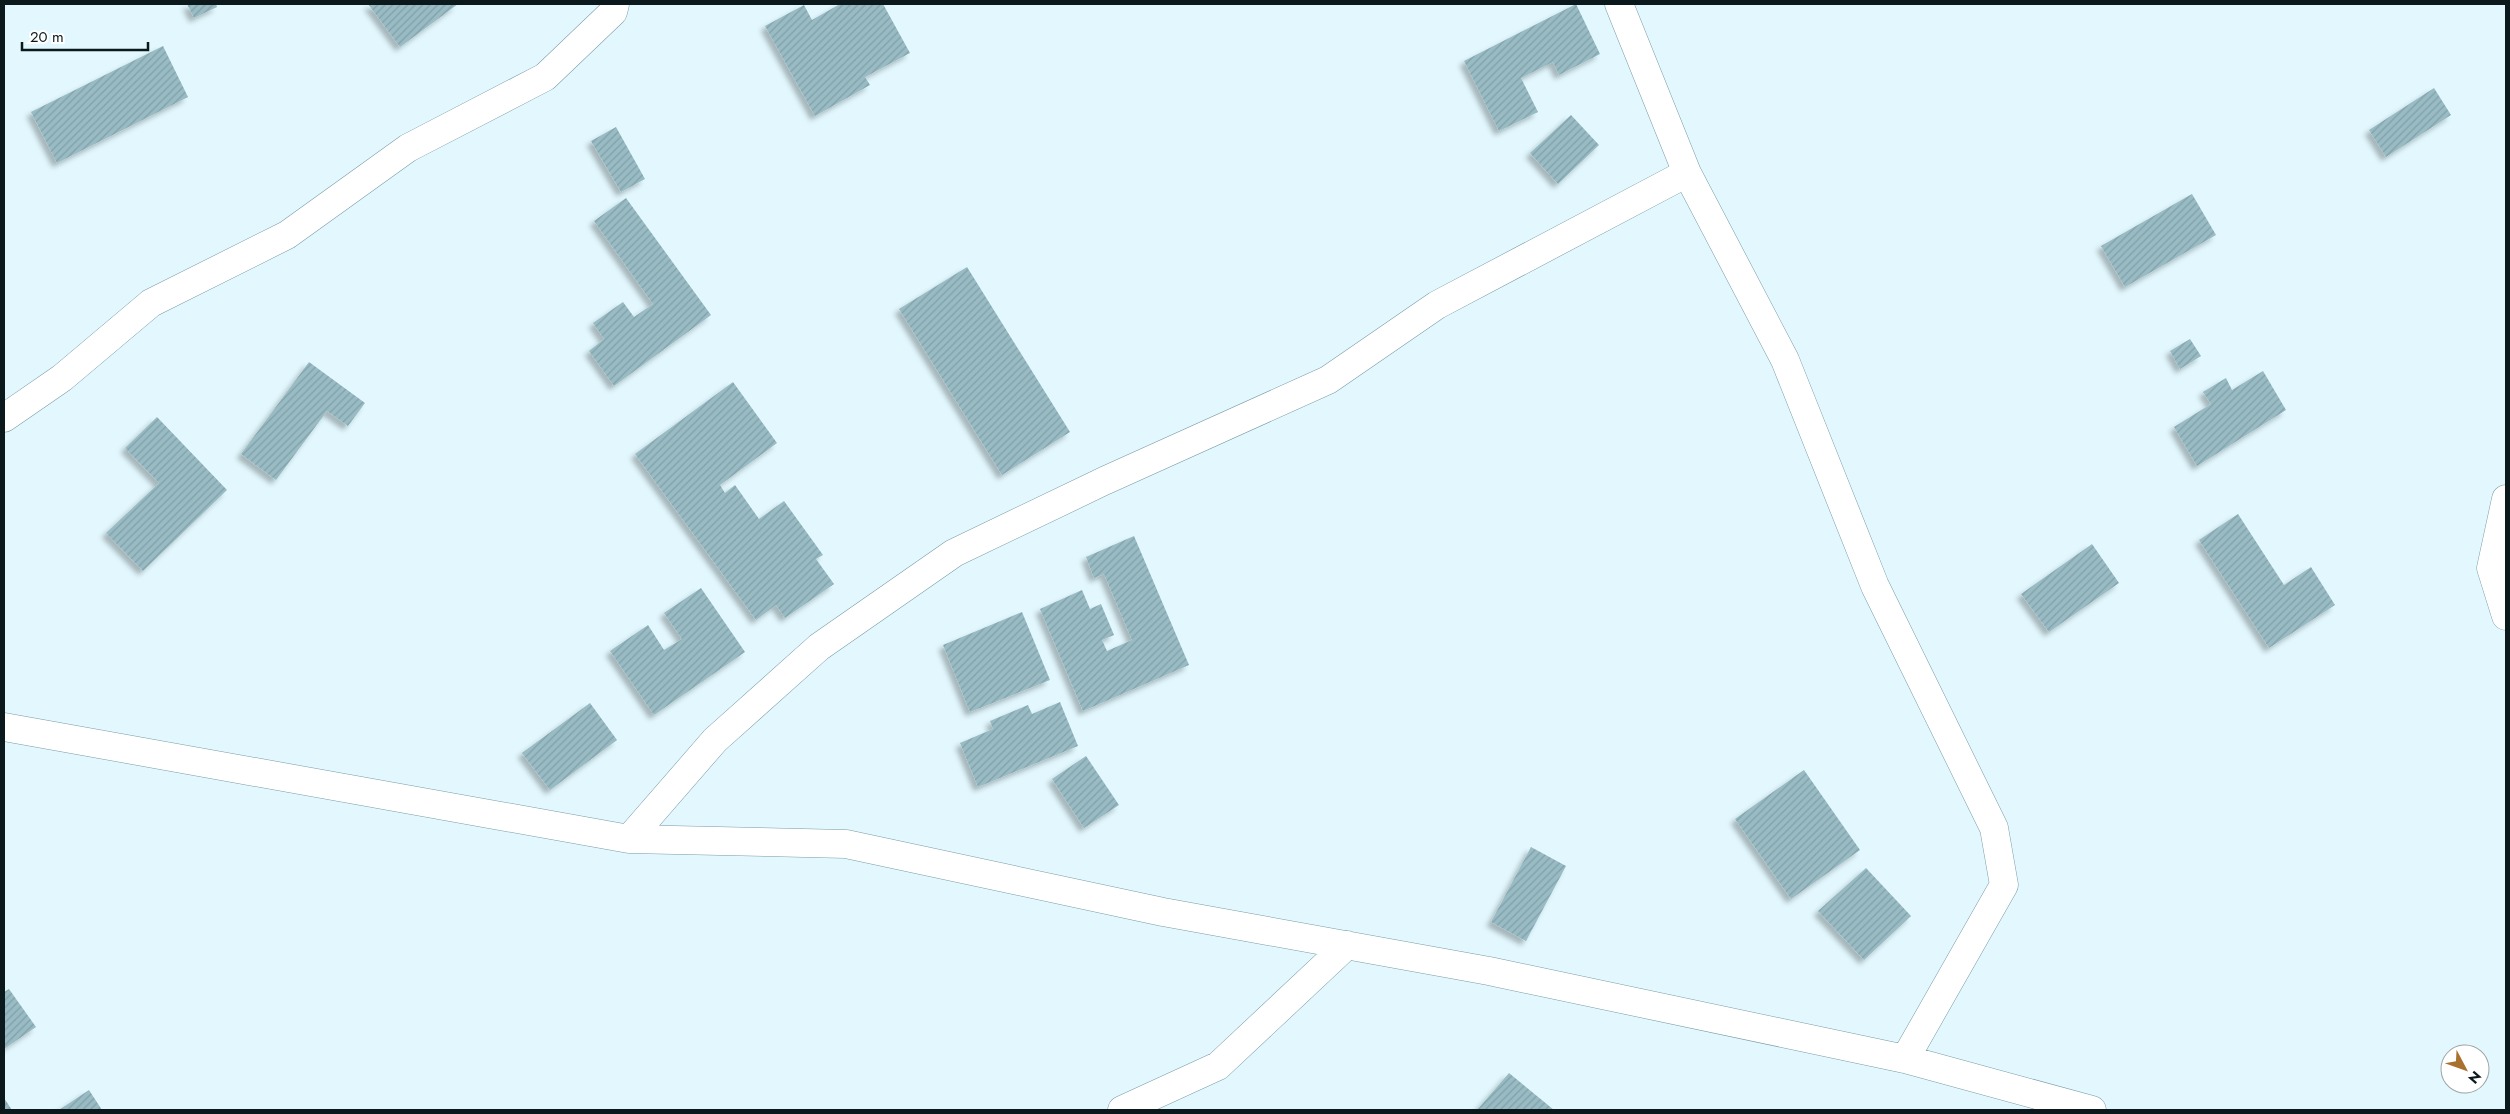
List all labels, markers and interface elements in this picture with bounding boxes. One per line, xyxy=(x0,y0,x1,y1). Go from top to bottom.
scale bar xyxy=(22,20,149,52)
text: 20 m xyxy=(30,26,64,48)
north arrow xyxy=(2440,1044,2490,1094)
text: N xyxy=(2464,1067,2486,1088)

